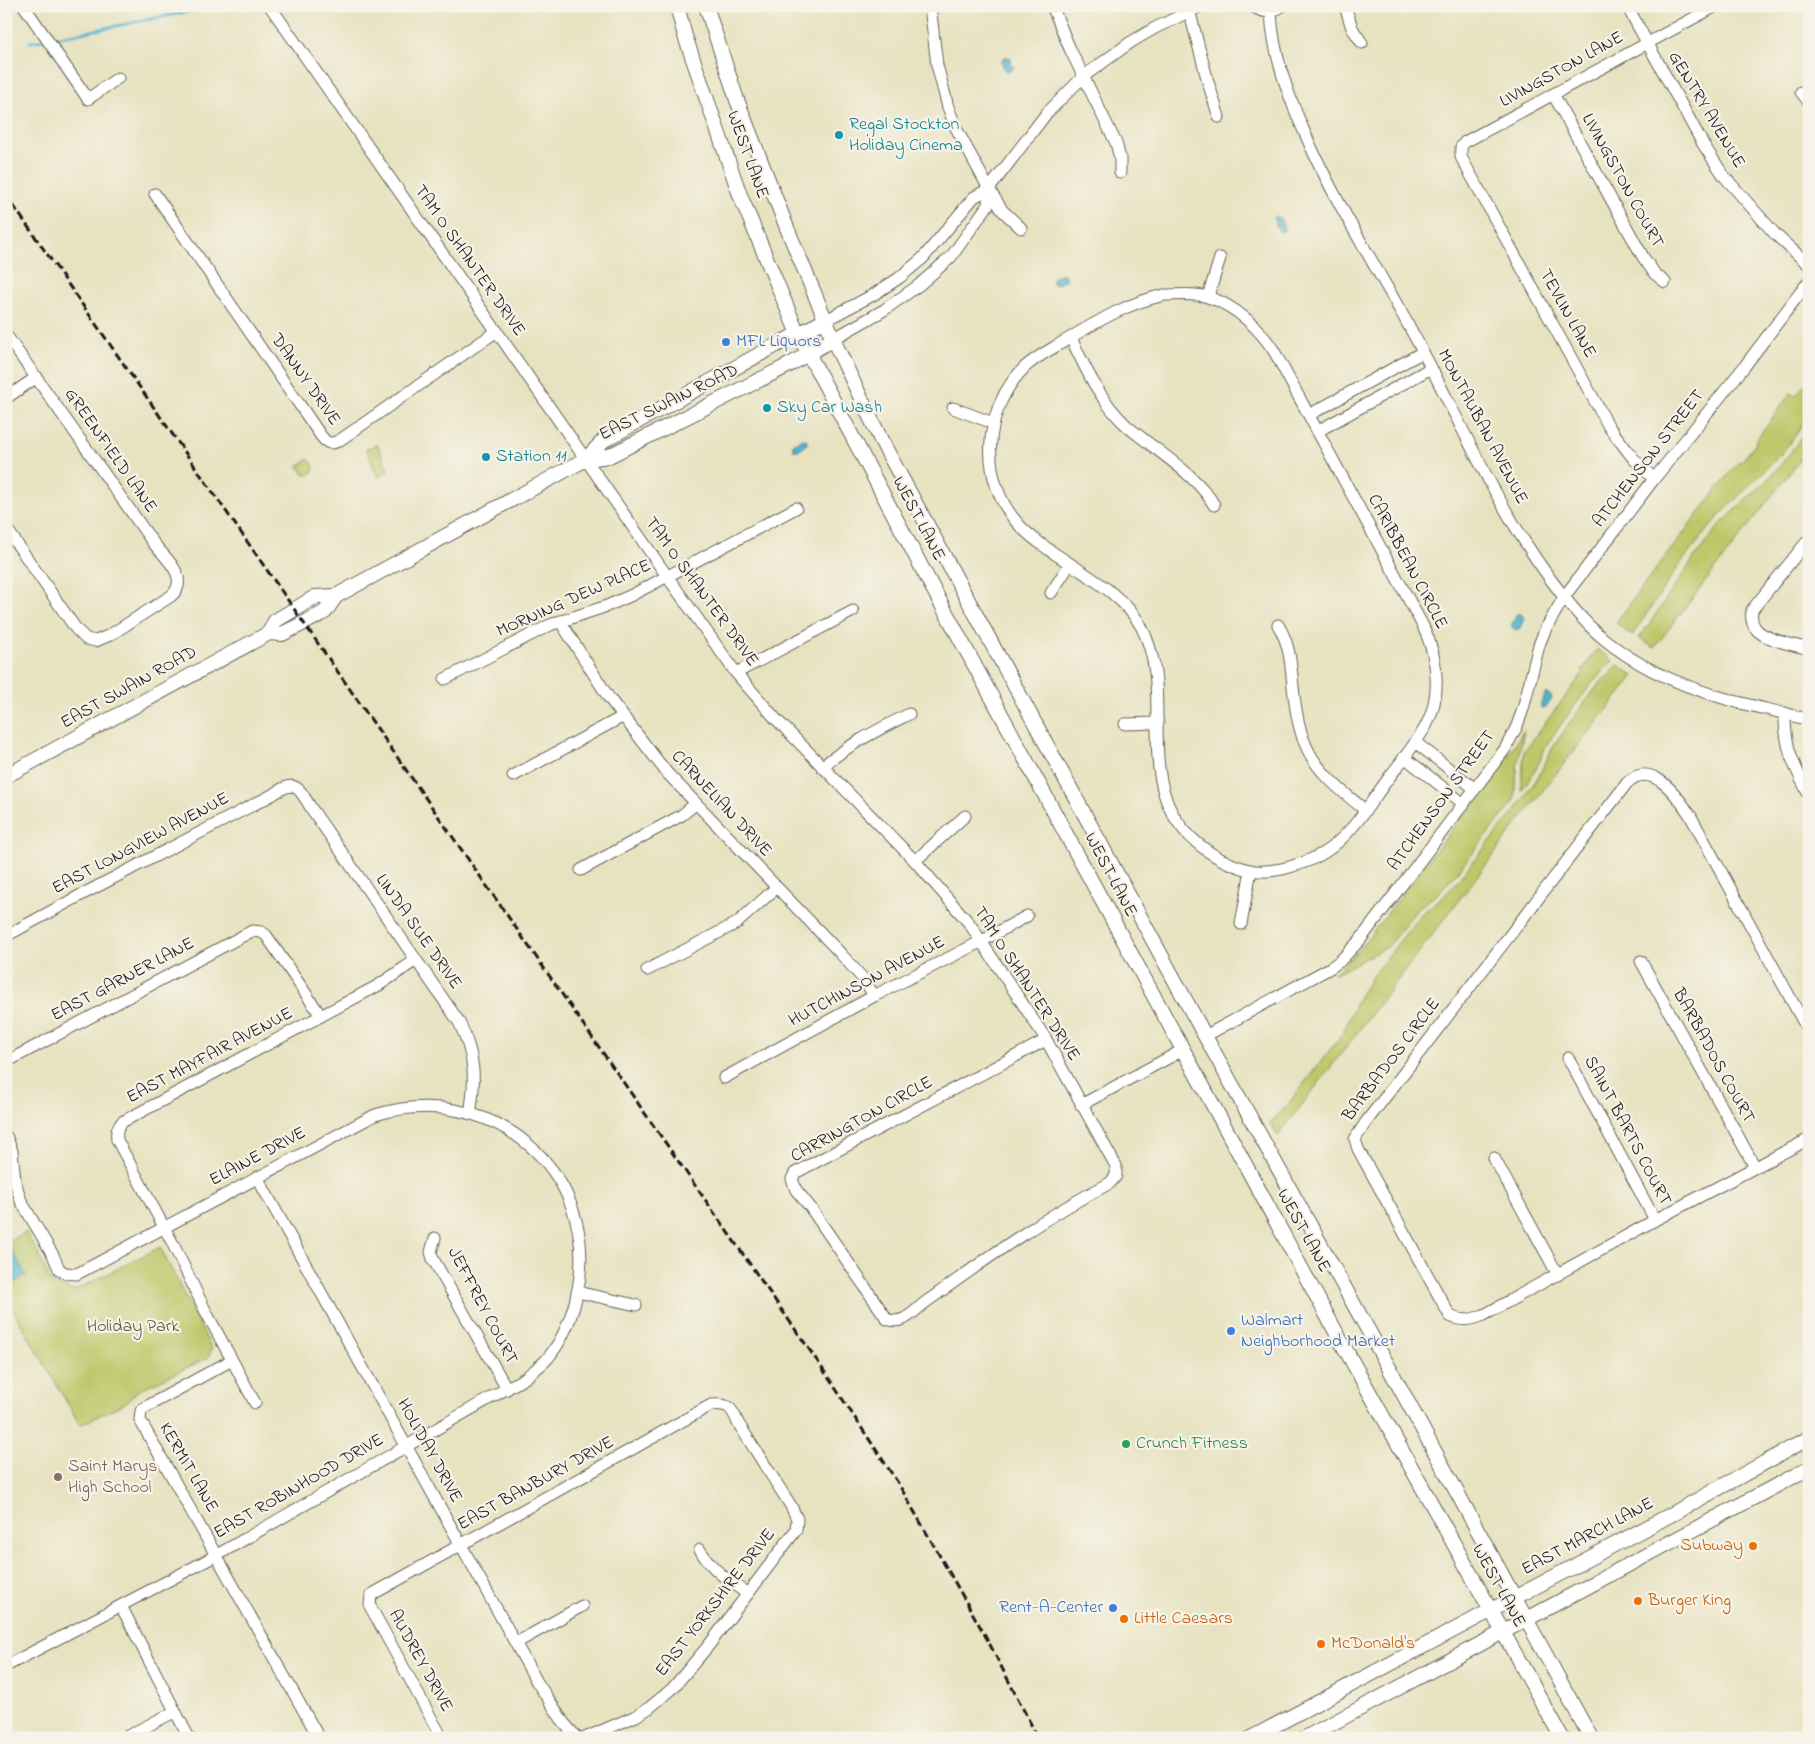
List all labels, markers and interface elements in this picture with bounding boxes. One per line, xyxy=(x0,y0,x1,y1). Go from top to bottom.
street label: LIVINGSTON LANE xyxy=(1495,25,1629,115)
street label: GENTRY AVENUE xyxy=(1661,47,1751,173)
street label: WEST LANE xyxy=(719,107,775,203)
street label: LIVINGSTON COURT xyxy=(1574,109,1670,253)
place label: Regal Stockton Holiday Cinema xyxy=(849,112,963,159)
marker: Regal Stockton Holiday Cinema xyxy=(833,129,845,141)
street label: TAM O SHANTER DRIVE xyxy=(407,180,531,342)
street label: TEVLIN LANE xyxy=(1532,265,1602,363)
street label: DANNY DRIVE xyxy=(263,328,346,431)
place label: MFL Liquors xyxy=(736,329,821,355)
marker: MFL Liquors xyxy=(720,336,732,348)
street label: MONTAUBAN AVENUE xyxy=(1430,345,1534,509)
street label: EAST SWAIN ROAD xyxy=(595,358,743,448)
street label: GREENFIELD LANE xyxy=(57,383,163,519)
street label: ATCHENSON STREET xyxy=(1587,384,1711,534)
place label: Sky Car Wash xyxy=(777,395,882,421)
marker: Sky Car Wash xyxy=(761,402,773,414)
place label: Station 11 xyxy=(496,444,567,470)
marker: Station 11 xyxy=(480,451,492,463)
street label: WEST LANE xyxy=(885,472,951,566)
street label: CARIBBEAN CIRCLE xyxy=(1360,490,1454,634)
street label: TAM O SHANTER DRIVE xyxy=(638,512,764,672)
street label: MORNING DEW PLACE xyxy=(493,553,655,645)
street label: EAST SWAIN ROAD xyxy=(56,640,202,736)
street label: ATCHENSON STREET xyxy=(1382,725,1502,877)
street label: CARNELIAN DRIVE xyxy=(664,745,778,864)
street label: EAST LONGVIEW AVENUE xyxy=(48,786,234,902)
street label: WEST LANE xyxy=(1077,828,1143,922)
street label: LINDA SUE DRIVE xyxy=(368,869,468,995)
street label: TAM O SHANTER DRIVE xyxy=(966,902,1086,1067)
street label: HUTCHINSON AVENUE xyxy=(784,930,950,1034)
street label: EAST GARNER LANE xyxy=(47,931,199,1029)
street label: BARBADOS COURT xyxy=(1665,983,1761,1128)
street label: BARBADOS CIRCLE xyxy=(1336,993,1447,1128)
street label: EAST MAYFAIR AVENUE xyxy=(122,1001,298,1111)
street label: SAINT BARTS COURT xyxy=(1577,1052,1677,1210)
street label: CARRINGTON CIRCLE xyxy=(786,1070,938,1170)
street label: ELAINE DRIVE xyxy=(205,1121,311,1193)
street label: WEST LANE xyxy=(1269,1184,1337,1278)
street label: JEFFREY COURT xyxy=(440,1243,524,1369)
place label: Walmart Neighborhood Market xyxy=(1241,1308,1395,1356)
park label: Holiday Park xyxy=(87,1314,179,1340)
marker: Walmart Neighborhood Market xyxy=(1225,1325,1237,1337)
street label: HOLIDAY DRIVE xyxy=(390,1394,469,1508)
street label: KERMIT LANE xyxy=(152,1418,224,1518)
street label: EAST ROBINHOOD DRIVE xyxy=(209,1428,389,1546)
street label: EAST BANBURY DRIVE xyxy=(453,1430,619,1538)
place label: Crunch Fitness xyxy=(1136,1431,1248,1457)
marker: Crunch Fitness xyxy=(1120,1438,1132,1450)
place label: Saint Marys High School xyxy=(68,1454,157,1502)
marker: Saint Marys High School xyxy=(52,1471,64,1483)
street label: EAST MARCH LANE xyxy=(1517,1491,1659,1583)
street label: EAST YORKSHIRE DRIVE xyxy=(650,1523,782,1683)
place label: Subway xyxy=(1680,1533,1743,1559)
street label: WEST LANE xyxy=(1464,1539,1532,1633)
marker: Subway xyxy=(1747,1540,1759,1552)
place label: Burger King xyxy=(1647,1588,1731,1615)
place label: Rent-A-Center xyxy=(999,1595,1103,1621)
marker: Burger King xyxy=(1632,1595,1644,1607)
marker: Rent-A-Center xyxy=(1107,1602,1119,1614)
street label: AUDREY DRIVE xyxy=(381,1605,459,1717)
place label: Little Caesars xyxy=(1134,1606,1233,1632)
marker: Little Caesars xyxy=(1118,1613,1130,1625)
place label: McDonald's xyxy=(1331,1631,1415,1657)
marker: McDonald's xyxy=(1315,1638,1327,1650)

